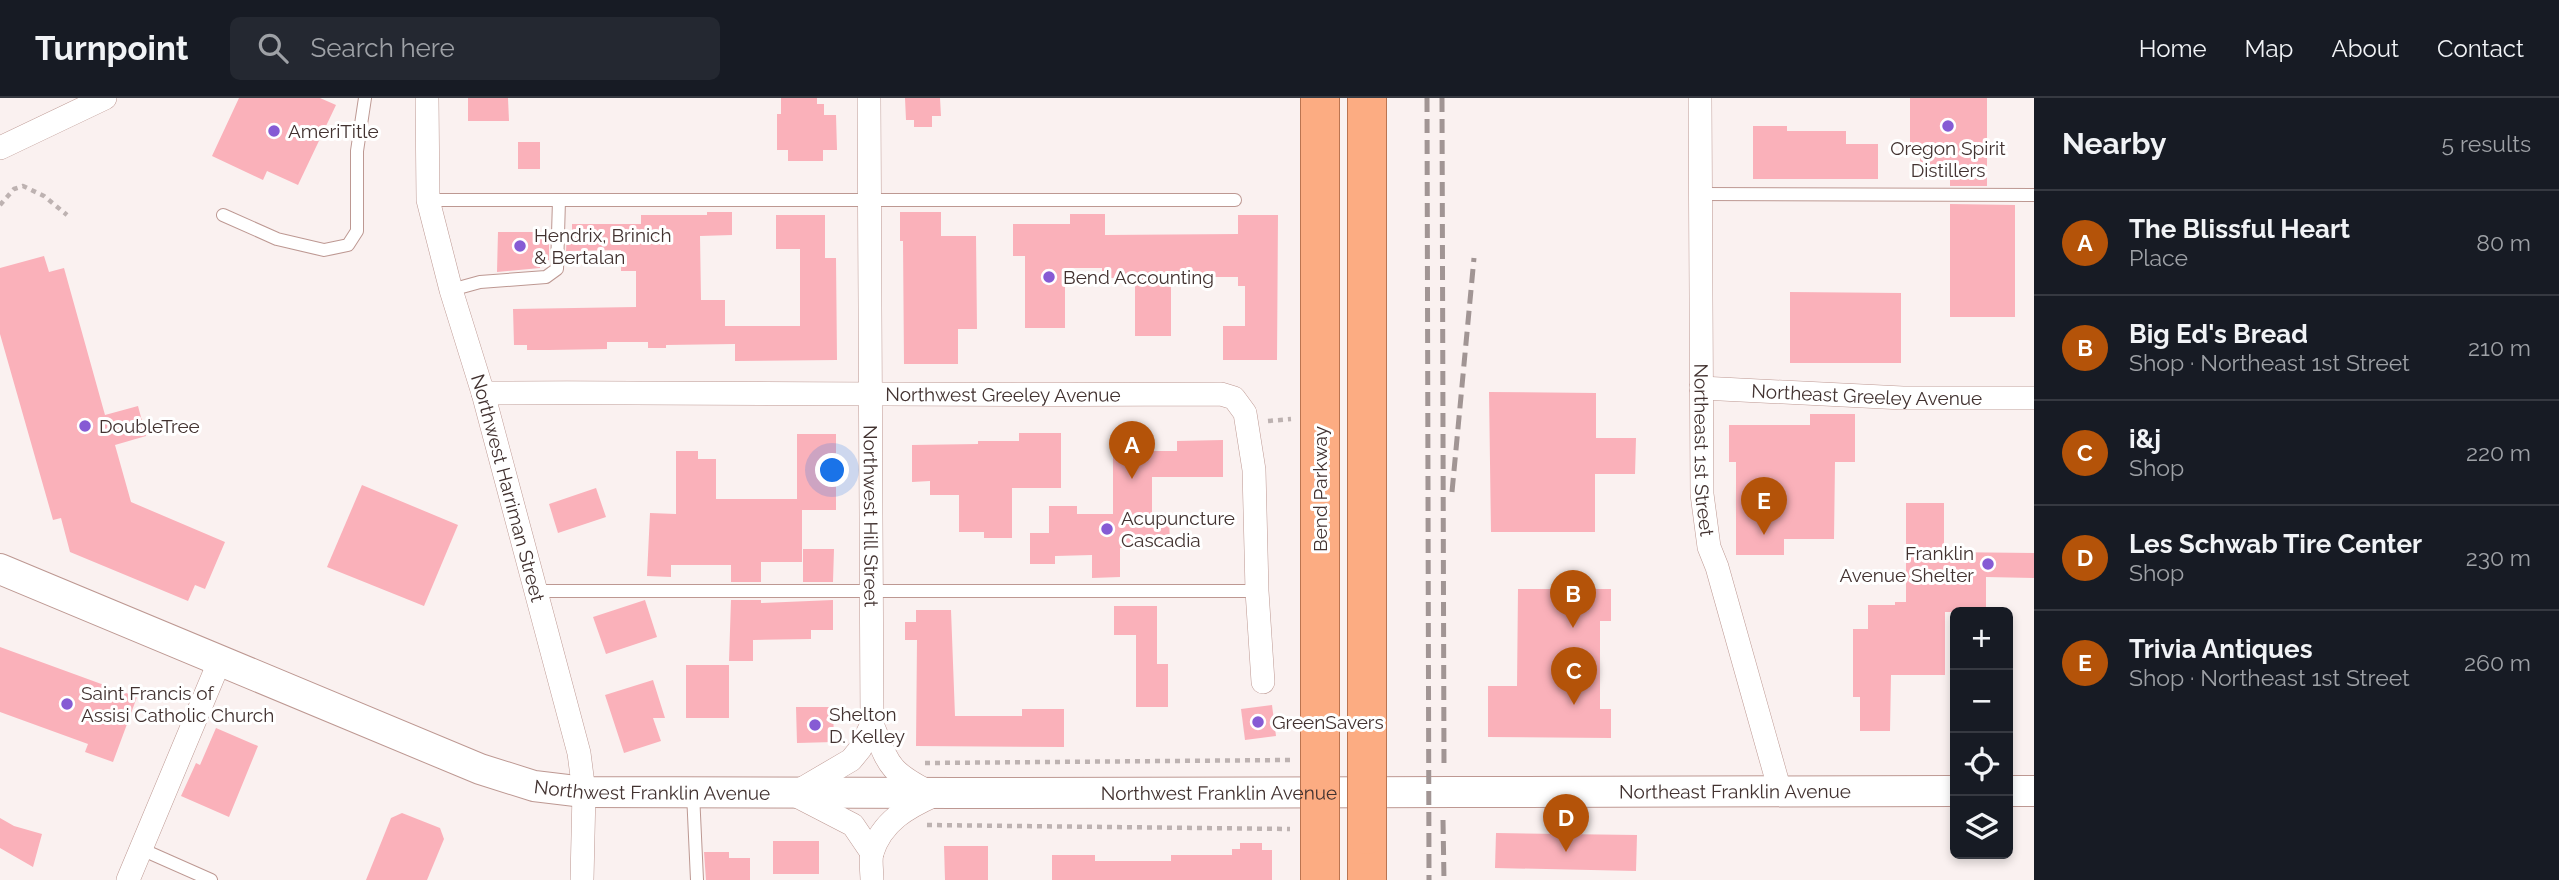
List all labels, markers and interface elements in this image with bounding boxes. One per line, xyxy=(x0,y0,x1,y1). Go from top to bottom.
search box xyxy=(230,17,720,80)
text: Turnpoint xyxy=(35,29,188,68)
icon: search xyxy=(254,29,292,67)
text: Search here xyxy=(310,33,455,63)
text: Home xyxy=(2139,34,2207,63)
text: Map xyxy=(2245,34,2293,63)
text: About xyxy=(2331,34,2399,63)
text: Contact xyxy=(2437,34,2524,63)
marker: Oregon Spirit Distillers xyxy=(1940,118,1956,134)
place label: AmeriTitle xyxy=(288,120,379,142)
marker: AmeriTitle xyxy=(266,123,282,139)
text: Nearby xyxy=(2062,126,2166,161)
text: 5 results xyxy=(2442,130,2531,157)
place label: Oregon Spirit Distillers xyxy=(1890,137,2006,181)
text: The Blissful Heart xyxy=(2129,214,2350,244)
place label: Hendrix, Brinich & Bertalan xyxy=(534,224,672,268)
text: A xyxy=(2077,229,2093,256)
text: 80 m xyxy=(2476,229,2531,256)
marker: Hendrix, Brinich & Bertalan xyxy=(512,238,528,254)
text: Place xyxy=(2129,244,2188,271)
place label: Bend Accounting xyxy=(1063,266,1214,288)
marker: Bend Accounting xyxy=(1041,269,1057,285)
text: Big Ed's Bread xyxy=(2129,319,2308,349)
text: B xyxy=(2077,334,2093,361)
text: 210 m xyxy=(2468,334,2531,361)
text: Shop · Northeast 1st Street xyxy=(2129,349,2410,376)
street label: Northeast 1st Street xyxy=(1690,363,1719,538)
street label: Northwest Harriman Street xyxy=(467,371,549,605)
street label: Northeast Greeley Avenue xyxy=(1751,380,1982,409)
street label: Northwest Greeley Avenue xyxy=(885,383,1121,406)
place label: DoubleTree xyxy=(99,415,200,437)
marker: DoubleTree xyxy=(77,418,93,434)
pin: A xyxy=(1109,421,1155,479)
text: i&j xyxy=(2129,424,2161,454)
street label: Northwest Hill Street xyxy=(860,425,882,608)
street label: Bend Parkway xyxy=(1309,426,1331,552)
text: C xyxy=(2077,439,2093,466)
text: 220 m xyxy=(2466,439,2531,466)
your location xyxy=(815,453,849,487)
text: Shop xyxy=(2129,454,2184,481)
pin: E xyxy=(1741,477,1787,535)
place label: Acupuncture Cascadia xyxy=(1121,507,1235,551)
marker: Acupuncture Cascadia xyxy=(1099,521,1115,537)
text: Les Schwab Tire Center xyxy=(2129,529,2422,559)
place label: Franklin Avenue Shelter xyxy=(1840,542,1974,586)
text: D xyxy=(2077,544,2093,571)
text: 230 m xyxy=(2466,544,2531,571)
marker: Franklin Avenue Shelter xyxy=(1980,556,1996,572)
text: Shop xyxy=(2129,559,2184,586)
pin: B xyxy=(1550,570,1596,628)
map controls xyxy=(1950,607,2013,859)
button: + xyxy=(1950,607,2013,670)
text: Trivia Antiques xyxy=(2129,634,2312,664)
pin: C xyxy=(1551,647,1597,705)
text: E xyxy=(2078,649,2092,676)
text: 260 m xyxy=(2464,649,2531,676)
text: Shop · Northeast 1st Street xyxy=(2129,664,2410,691)
button: − xyxy=(1950,670,2013,733)
place label: Saint Francis of Assisi Catholic Church xyxy=(81,682,274,726)
marker: Saint Francis of Assisi Catholic Church xyxy=(59,696,75,712)
place label: Shelton D. Kelley xyxy=(829,703,905,747)
place label: GreenSavers xyxy=(1272,711,1384,733)
marker: GreenSavers xyxy=(1250,714,1266,730)
marker: Shelton D. Kelley xyxy=(807,717,823,733)
button: locate xyxy=(1950,733,2013,796)
street label: Northwest Franklin Avenue xyxy=(533,775,770,804)
street label: Northeast Franklin Avenue xyxy=(1619,780,1851,803)
street label: Northwest Franklin Avenue xyxy=(1101,781,1337,804)
pin: D xyxy=(1543,794,1589,852)
button: layers xyxy=(1950,796,2013,859)

